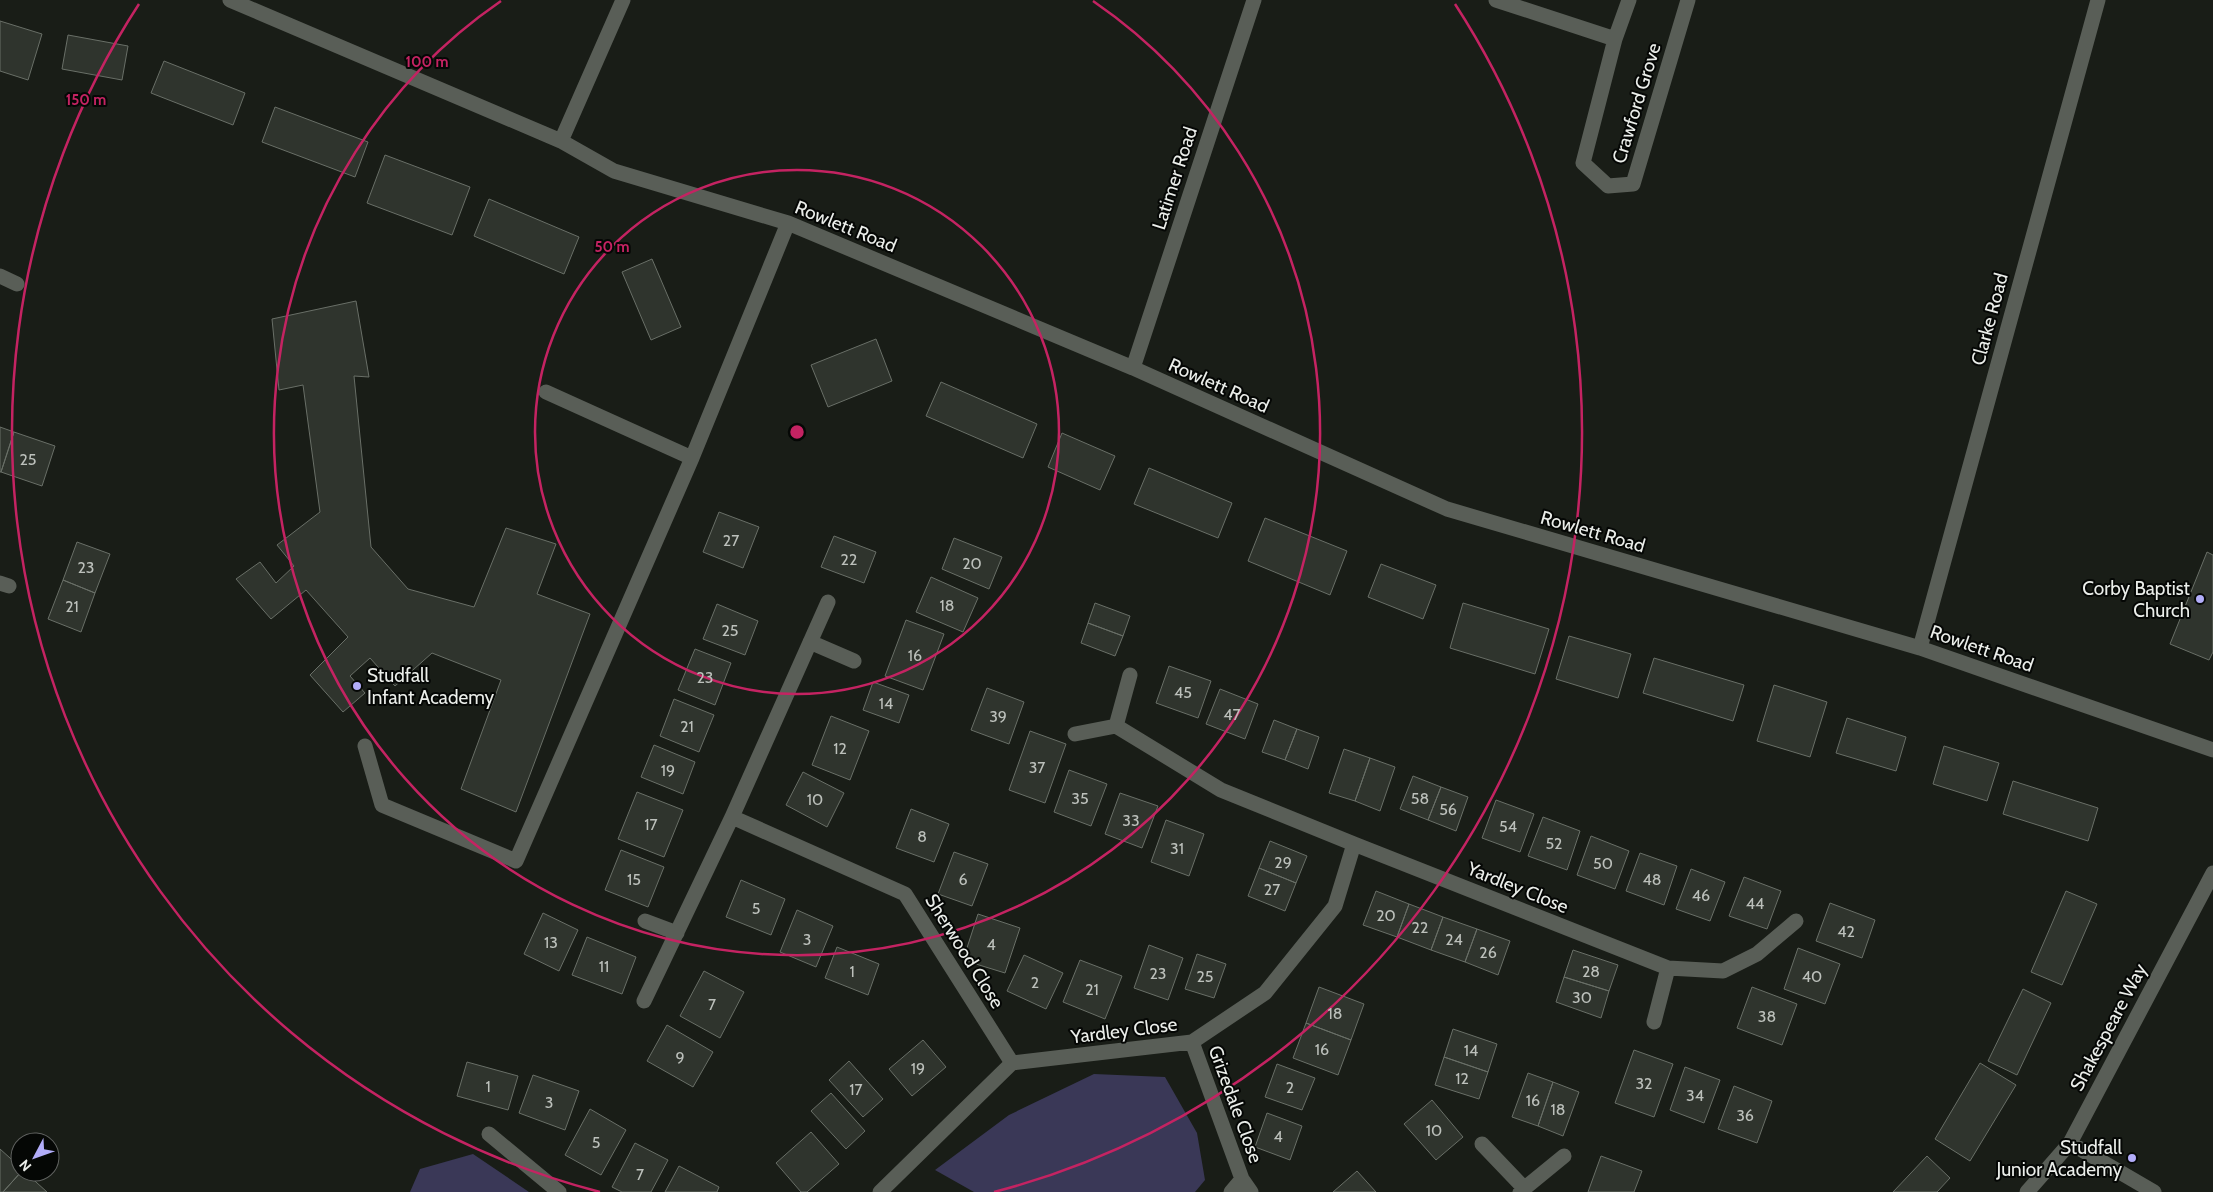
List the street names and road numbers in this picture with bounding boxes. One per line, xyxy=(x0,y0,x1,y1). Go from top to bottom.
street label: Crawford Grove xyxy=(1607,40,1666,166)
street label: Latimer Road xyxy=(1147,124,1202,232)
street label: Rowlett Road xyxy=(792,196,900,257)
street label: Clarke Road xyxy=(1966,270,2013,368)
street label: Rowlett Road xyxy=(1165,353,1273,418)
street label: Rowlett Road xyxy=(1538,506,1648,557)
street label: Rowlett Road xyxy=(1927,620,2036,677)
street label: Yardley Close xyxy=(1463,856,1572,918)
street label: Sherwood Close xyxy=(920,890,1009,1013)
street label: Shakespeare Way xyxy=(2065,959,2152,1095)
street label: Yardley Close xyxy=(1069,1013,1179,1049)
street label: Grizedale Close xyxy=(1204,1042,1268,1166)

